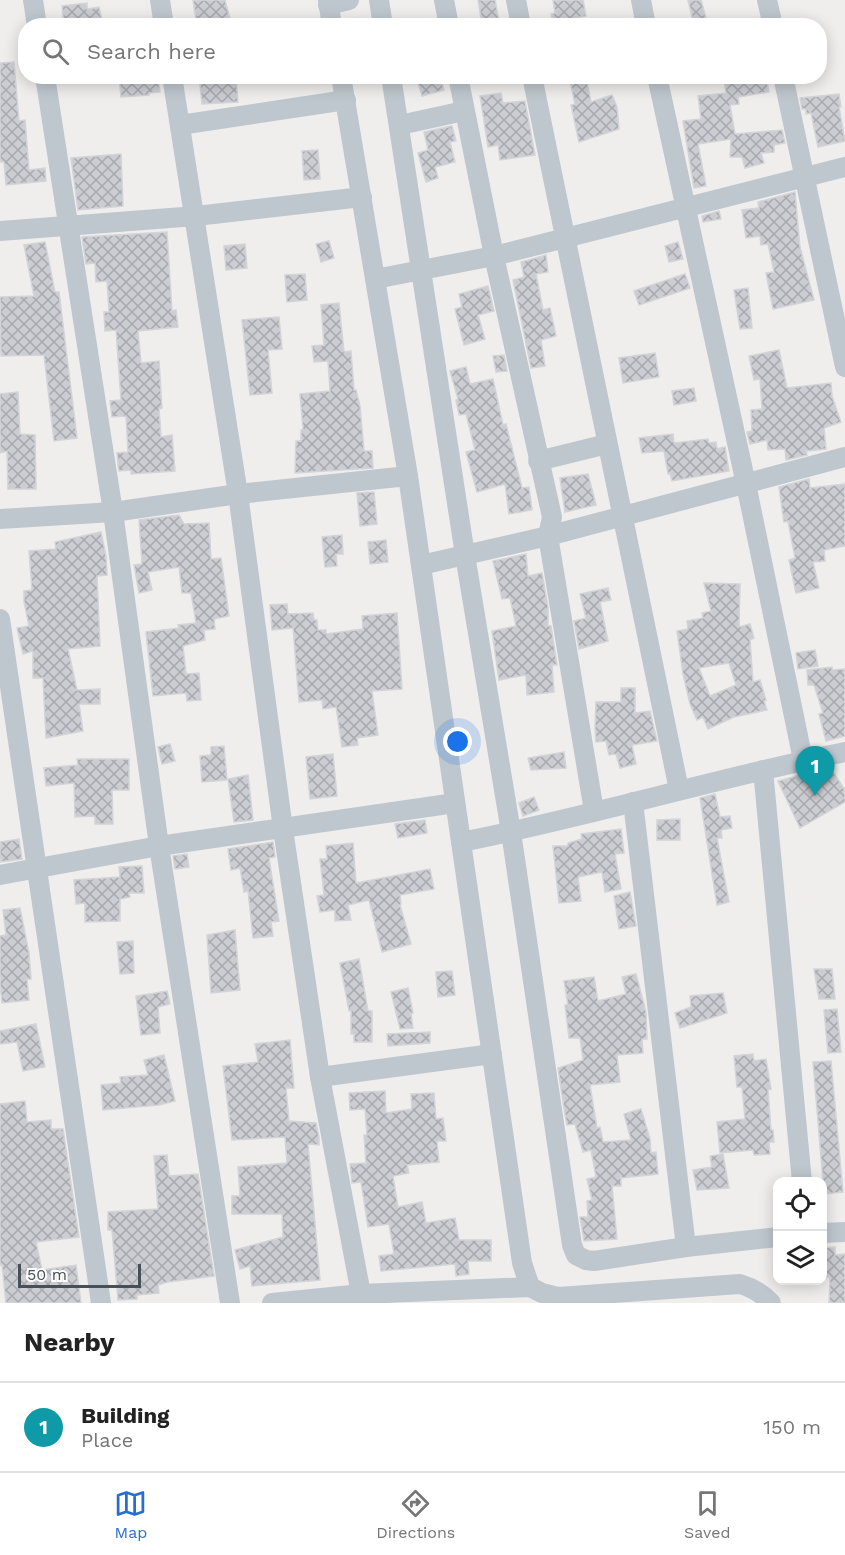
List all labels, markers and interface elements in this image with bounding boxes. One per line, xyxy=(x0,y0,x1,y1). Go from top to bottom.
search box xyxy=(18,18,827,84)
icon: search xyxy=(39,35,72,68)
text: Search here xyxy=(87,39,216,64)
your location xyxy=(443,727,472,756)
pin: 1 xyxy=(796,746,834,796)
map controls xyxy=(773,1177,827,1285)
button: locate xyxy=(773,1177,827,1231)
button: layers xyxy=(773,1231,827,1285)
scale bar xyxy=(18,1261,141,1288)
text: 50 m xyxy=(27,1265,67,1284)
text: Nearby xyxy=(24,1327,115,1357)
text: Building xyxy=(81,1403,169,1428)
text: 1 xyxy=(39,1415,48,1439)
text: 150 m xyxy=(763,1415,821,1439)
text: Place xyxy=(81,1428,133,1452)
tab: Map xyxy=(114,1487,147,1542)
tab: Directions xyxy=(376,1487,455,1542)
tab: Saved xyxy=(684,1487,731,1542)

